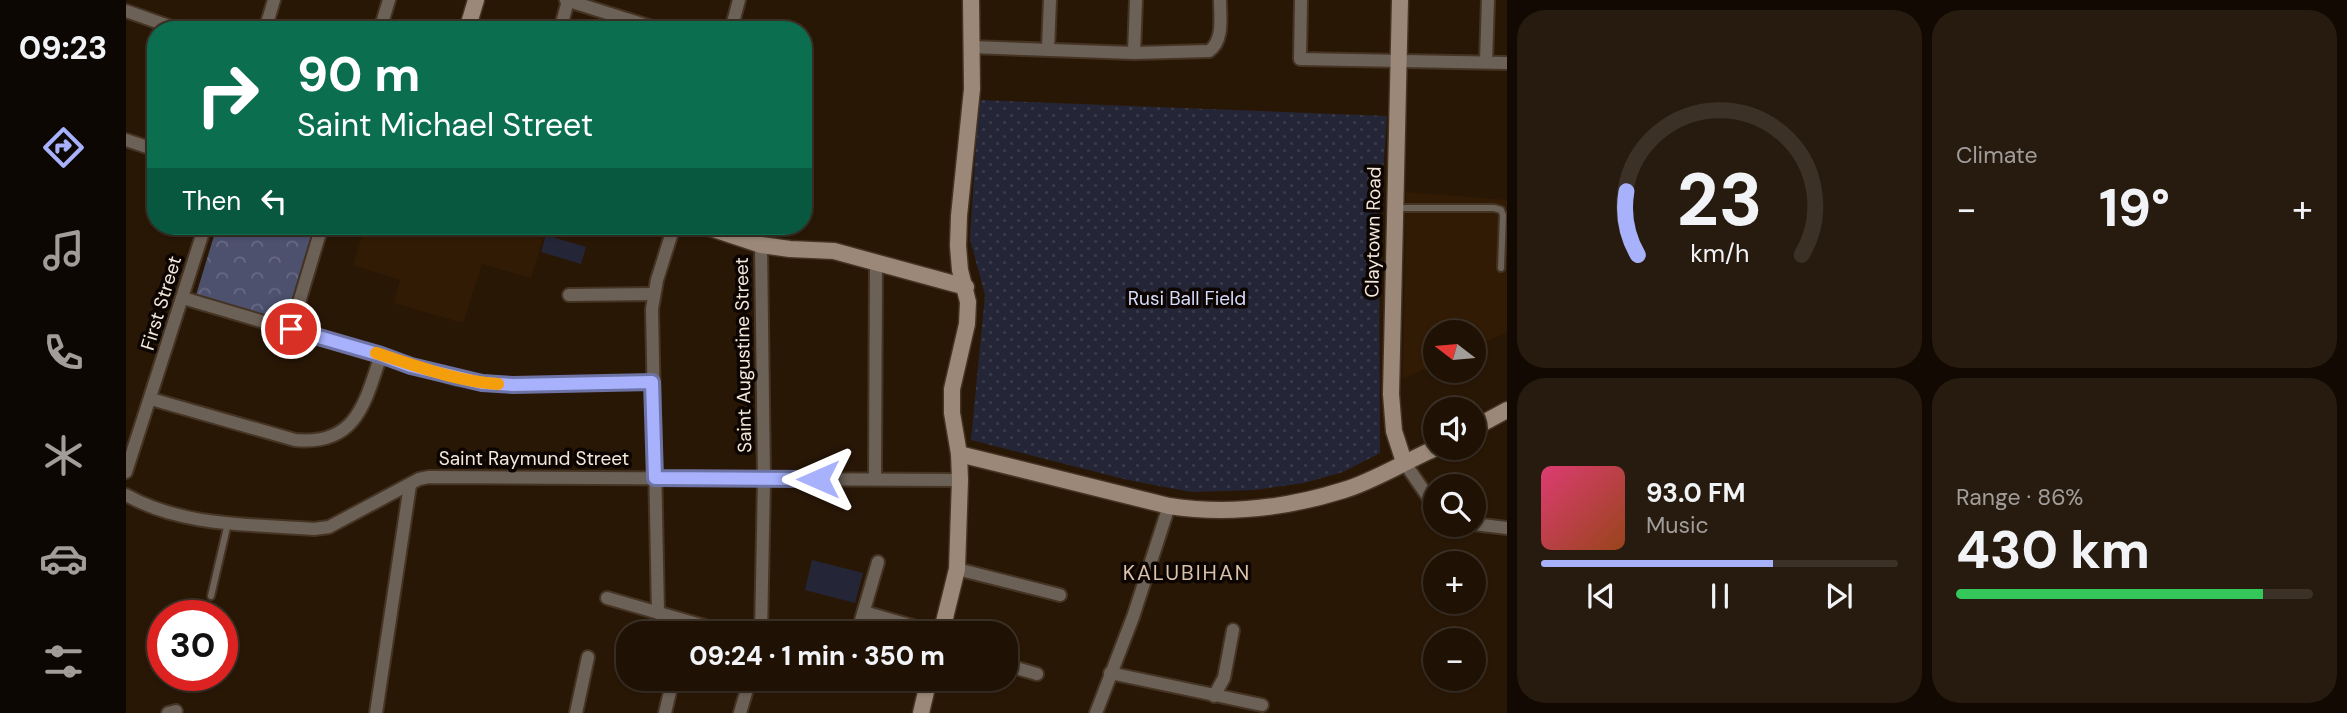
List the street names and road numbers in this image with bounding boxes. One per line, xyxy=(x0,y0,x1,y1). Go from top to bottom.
street label: Claytown Road xyxy=(1359,166,1387,298)
street label: First Street xyxy=(135,253,187,353)
street label: Saint Augustine Street xyxy=(729,257,757,453)
street label: Saint Raymund Street xyxy=(439,446,629,471)

